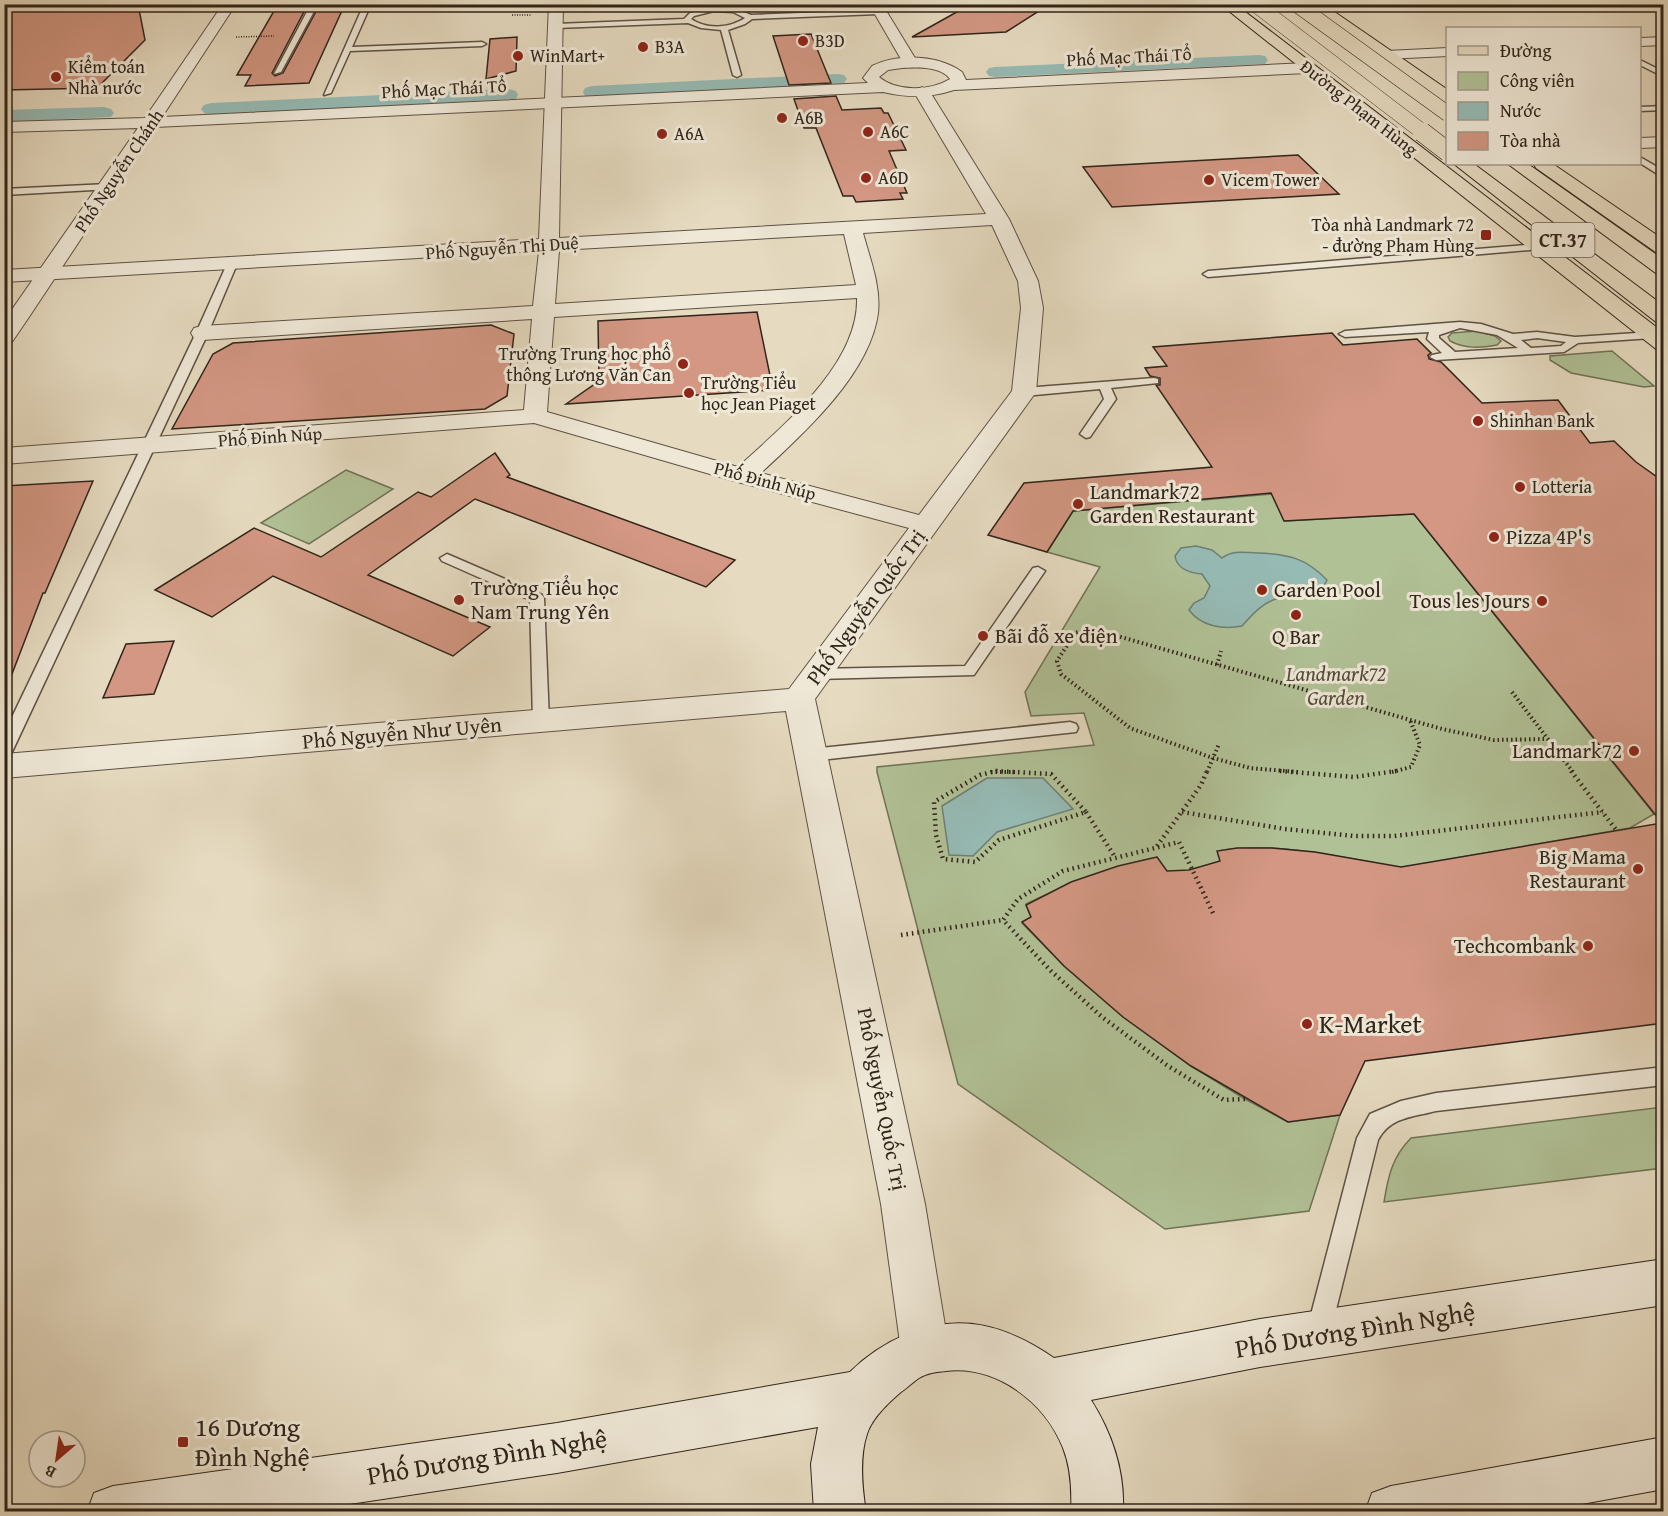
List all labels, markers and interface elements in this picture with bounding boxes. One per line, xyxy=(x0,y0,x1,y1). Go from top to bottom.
place label: B3D xyxy=(815,27,845,54)
legend xyxy=(1446,27,1641,165)
place label: B3A xyxy=(655,33,685,60)
marker: B3D xyxy=(796,34,810,48)
text: Đường xyxy=(1500,37,1551,64)
marker: B3A xyxy=(636,40,650,54)
street label: Phố Mạc Thái Tổ xyxy=(1066,40,1192,73)
place label: WinMart+ xyxy=(530,42,605,69)
marker: WinMart+ xyxy=(511,49,525,63)
place label: Kiểm toán Nhà nước xyxy=(68,53,145,101)
street label: Đường Phạm Hùng xyxy=(1295,53,1424,162)
text: Công viên xyxy=(1500,67,1575,94)
marker: Kiểm toán Nhà nước xyxy=(49,70,63,84)
street label: Phố Mạc Thái Tổ xyxy=(381,72,507,105)
text: Nước xyxy=(1500,97,1541,124)
street label: Phố Nguyễn Chánh xyxy=(67,104,170,238)
place label: A6B xyxy=(794,104,824,131)
marker: A6B xyxy=(775,111,789,125)
place label: A6C xyxy=(880,118,910,145)
place label: A6A xyxy=(674,120,705,147)
marker: A6C xyxy=(861,125,875,139)
marker: A6A xyxy=(655,127,669,141)
text: Tòa nhà xyxy=(1500,127,1561,154)
place label: A6D xyxy=(878,164,909,191)
place label: Vicem Tower xyxy=(1221,166,1320,193)
marker: A6D xyxy=(859,171,873,185)
marker: Vicem Tower xyxy=(1202,173,1216,187)
place label: Tòa nhà Landmark 72 - đường Phạm Hùng xyxy=(1312,211,1474,259)
road number: CT.37 xyxy=(1532,223,1594,257)
marker: Tòa nhà Landmark 72 - đường Phạm Hùng xyxy=(1479,228,1493,242)
street label: Phố Nguyễn Thị Duệ xyxy=(425,229,579,266)
place label: Trường Trung học phổ thông Lương Văn Can xyxy=(499,340,671,388)
marker: Trường Trung học phổ thông Lương Văn Can xyxy=(676,357,690,371)
place label: Trường Tiểu học Jean Piaget xyxy=(701,369,817,417)
marker: Trường Tiểu học Jean Piaget xyxy=(682,386,696,400)
place label: Shinhan Bank xyxy=(1490,407,1596,434)
marker: Shinhan Bank xyxy=(1471,414,1485,428)
street label: Phố Đinh Núp xyxy=(217,419,323,454)
street label: Phố Đinh Núp xyxy=(711,454,819,507)
place label: Lotteria xyxy=(1532,473,1593,500)
place label: Landmark72 Garden Restaurant xyxy=(1090,476,1255,531)
marker: Lotteria xyxy=(1513,480,1527,494)
marker: Landmark72 Garden Restaurant xyxy=(1071,497,1085,511)
place label: Pizza 4P's xyxy=(1506,521,1591,552)
street label: Phố Nguyễn Quốc Trị xyxy=(798,522,933,691)
marker: Pizza 4P's xyxy=(1487,530,1501,544)
place label: Trường Tiểu học Nam Trung Yên xyxy=(471,572,619,627)
place label: Garden Pool xyxy=(1274,574,1381,605)
marker: Garden Pool xyxy=(1255,583,1269,597)
place label: Tous les Jours xyxy=(1410,585,1530,616)
marker: Trường Tiểu học Nam Trung Yên xyxy=(452,593,466,607)
marker: Tous les Jours xyxy=(1535,594,1549,608)
marker: Q Bar xyxy=(1289,608,1303,622)
place label: Bãi đỗ xe điện xyxy=(995,620,1118,651)
place label: Q Bar xyxy=(1272,621,1320,652)
marker: Bãi đỗ xe điện xyxy=(976,629,990,643)
park label: Landmark72 Garden xyxy=(1285,658,1386,713)
street label: Phố Nguyễn Như Uyên xyxy=(301,708,503,757)
place label: Landmark72 xyxy=(1512,735,1622,766)
marker: Landmark72 xyxy=(1627,744,1641,758)
place label: Big Mama Restaurant xyxy=(1529,841,1627,896)
marker: Big Mama Restaurant xyxy=(1631,862,1645,876)
place label: Techcombank xyxy=(1454,930,1576,961)
marker: Techcombank xyxy=(1581,939,1595,953)
place label: K-Market xyxy=(1319,1004,1422,1043)
street label: Phố Nguyễn Quốc Trị xyxy=(850,1005,915,1193)
marker: K-Market xyxy=(1300,1017,1314,1031)
street label: Phố Dương Đình Nghệ xyxy=(1232,1291,1478,1368)
place label: 16 Dương Đình Nghệ xyxy=(195,1407,310,1476)
street label: Phố Dương Đình Nghệ xyxy=(364,1418,610,1495)
north arrow xyxy=(27,1429,87,1489)
marker: 16 Dương Đình Nghệ xyxy=(176,1435,190,1449)
text: B xyxy=(39,1459,60,1485)

